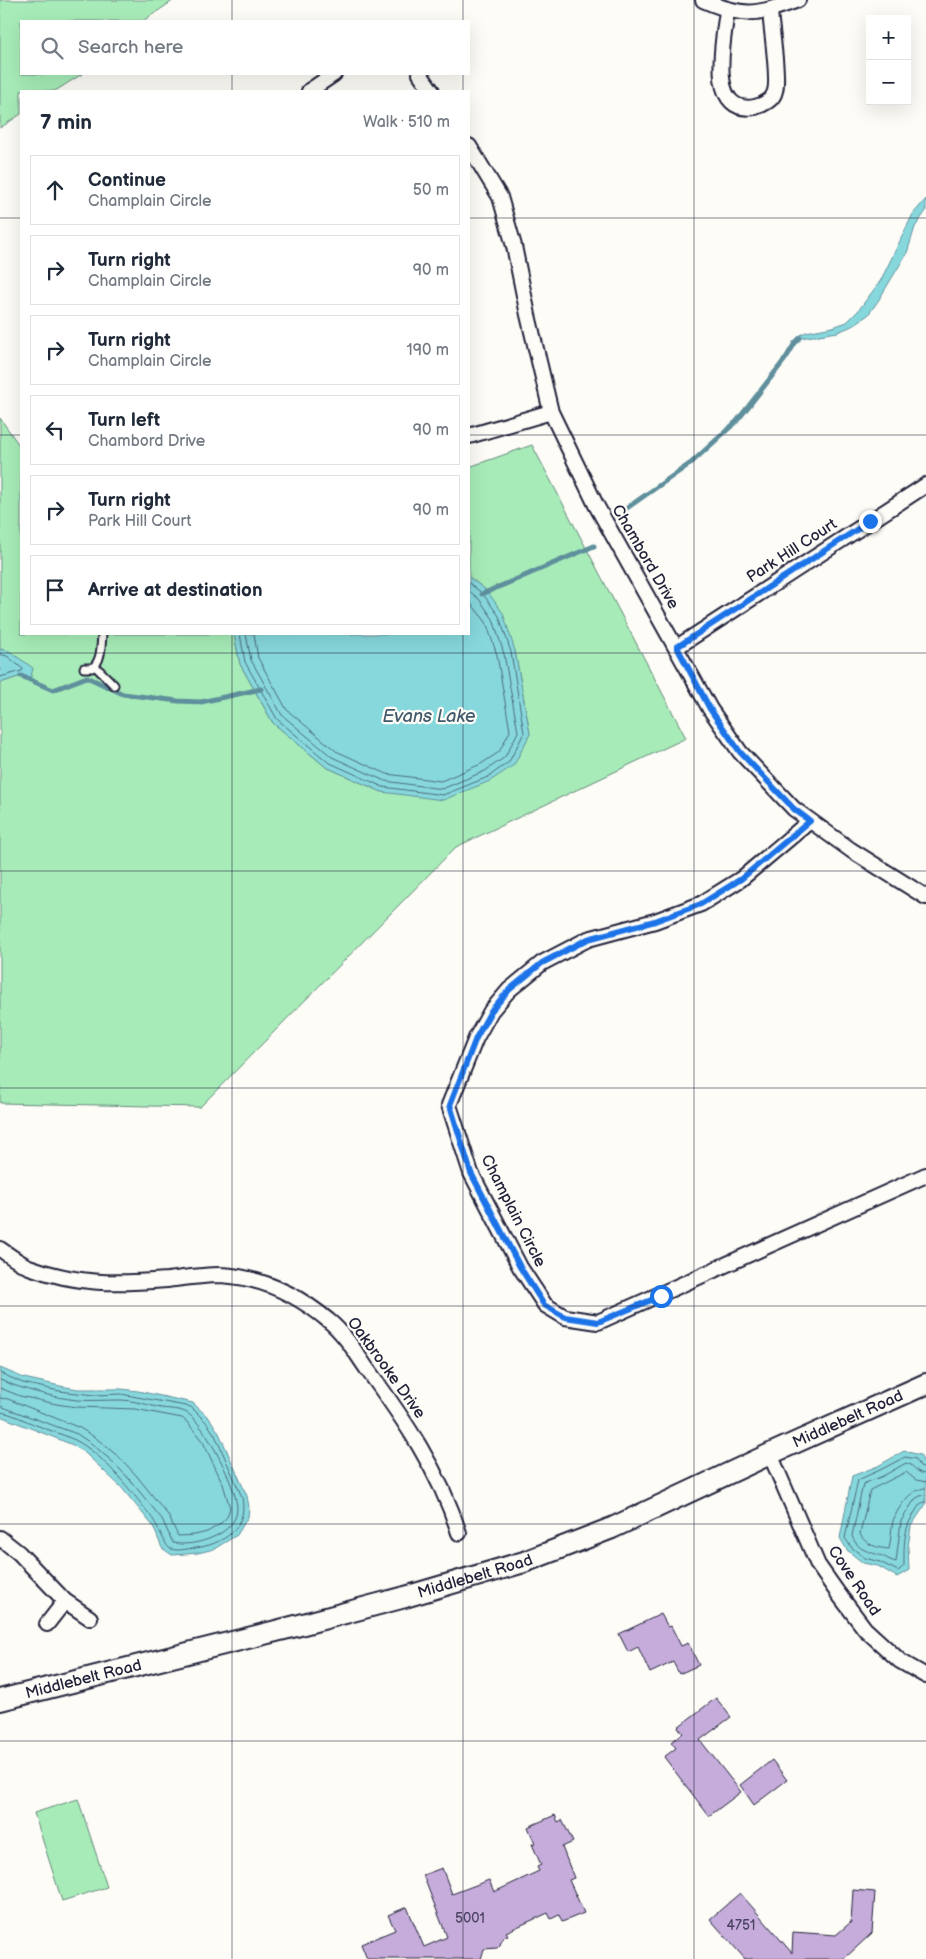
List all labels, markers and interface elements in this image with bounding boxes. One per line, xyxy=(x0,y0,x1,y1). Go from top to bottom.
map controls xyxy=(866,15,911,105)
button: + xyxy=(866,15,911,60)
search box xyxy=(20,20,470,75)
icon: search xyxy=(38,34,66,62)
text: Search here xyxy=(78,36,183,59)
button: − xyxy=(866,60,911,105)
text: 7 min xyxy=(40,110,92,135)
text: Walk · 510 m xyxy=(363,113,450,132)
text: Continue xyxy=(88,169,166,192)
icon: ahead xyxy=(41,176,69,204)
text: 50 m xyxy=(413,181,449,200)
text: Champlain Circle xyxy=(88,192,211,211)
text: Turn right xyxy=(88,249,171,272)
icon: right xyxy=(41,256,69,284)
text: 90 m xyxy=(413,261,449,280)
text: Champlain Circle xyxy=(88,272,211,291)
text: Turn right xyxy=(88,329,171,352)
icon: right xyxy=(41,336,69,364)
text: 190 m xyxy=(407,341,449,360)
text: Champlain Circle xyxy=(88,352,211,371)
text: Turn left xyxy=(88,409,160,432)
icon: left xyxy=(41,416,69,444)
text: 90 m xyxy=(413,421,449,440)
text: Chambord Drive xyxy=(88,432,205,451)
text: Turn right xyxy=(88,489,171,512)
icon: right xyxy=(41,496,69,524)
text: 90 m xyxy=(413,501,449,520)
street label: Chambord Drive xyxy=(607,501,683,613)
route end xyxy=(859,510,882,533)
text: Park Hill Court xyxy=(88,512,191,531)
street label: Park Hill Court xyxy=(743,515,841,587)
icon: arrive xyxy=(41,576,69,604)
text: Arrive at destination xyxy=(88,579,263,602)
water label: Evans Lake xyxy=(382,706,476,727)
street label: Champlain Circle xyxy=(477,1152,550,1271)
route start xyxy=(650,1285,673,1308)
street label: Oakbrooke Drive xyxy=(343,1314,429,1423)
street label: Middlebelt Road xyxy=(790,1386,906,1452)
street label: Cove Road xyxy=(824,1542,884,1620)
street label: Middlebelt Road xyxy=(415,1550,535,1602)
street label: Middlebelt Road xyxy=(23,1656,143,1703)
house number: 5001 xyxy=(455,1910,485,1927)
house number: 4751 xyxy=(727,1917,755,1934)

